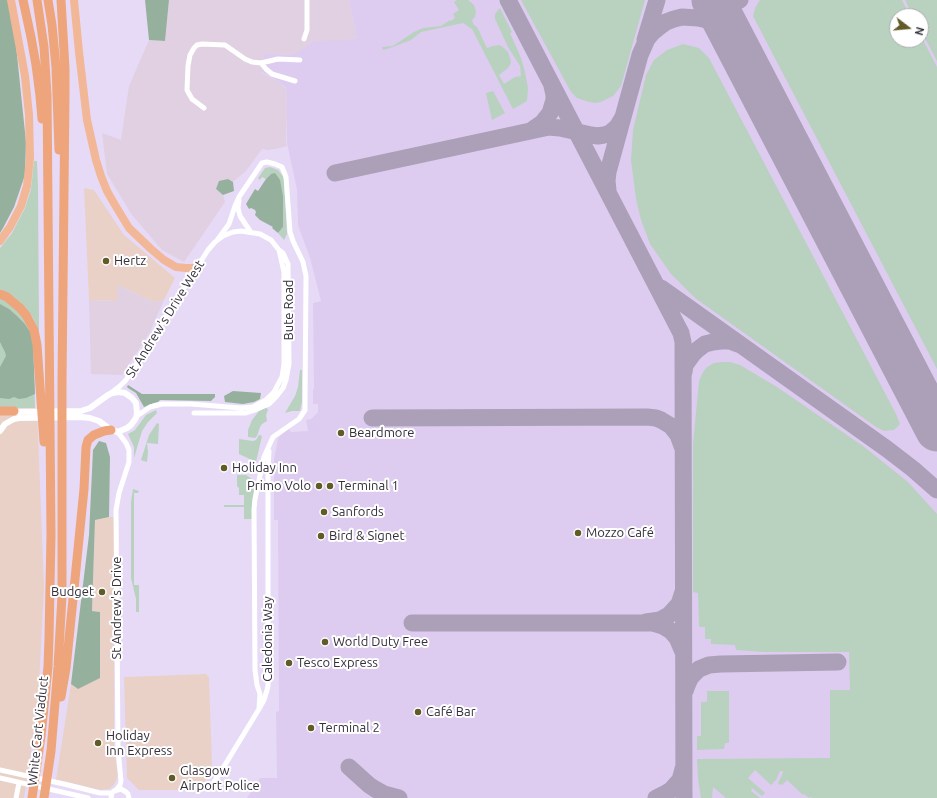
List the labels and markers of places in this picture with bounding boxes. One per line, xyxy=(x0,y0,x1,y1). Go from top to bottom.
place label: Hertz xyxy=(114,253,146,269)
marker: Hertz xyxy=(101,256,111,266)
place label: Beardmore xyxy=(349,425,415,441)
marker: Beardmore xyxy=(336,428,346,438)
place label: Holiday Inn xyxy=(232,460,297,476)
marker: Holiday Inn xyxy=(219,463,229,473)
place label: Primo Volo xyxy=(247,478,311,494)
place label: Terminal 1 xyxy=(338,478,399,494)
marker: Primo Volo xyxy=(314,481,324,491)
marker: Terminal 1 xyxy=(325,481,335,491)
place label: Sanfords xyxy=(332,504,384,520)
marker: Sanfords xyxy=(319,507,329,517)
place label: Mozzo Café xyxy=(586,525,654,541)
place label: Bird & Signet xyxy=(329,528,405,544)
marker: Mozzo Café xyxy=(573,528,583,538)
marker: Bird & Signet xyxy=(316,531,326,541)
place label: Budget xyxy=(51,584,94,600)
marker: Budget xyxy=(97,587,107,597)
place label: World Duty Free xyxy=(333,634,428,650)
marker: World Duty Free xyxy=(320,637,330,647)
place label: Tesco Express xyxy=(297,655,378,671)
marker: Tesco Express xyxy=(284,658,294,668)
place label: Café Bar xyxy=(426,704,476,720)
marker: Café Bar xyxy=(413,707,423,717)
place label: Terminal 2 xyxy=(319,720,380,736)
marker: Terminal 2 xyxy=(306,723,316,733)
place label: Holiday Inn Express xyxy=(106,728,172,759)
marker: Holiday Inn Express xyxy=(93,738,103,748)
place label: Glasgow Airport Police xyxy=(180,763,260,794)
marker: Glasgow Airport Police xyxy=(167,773,177,783)

